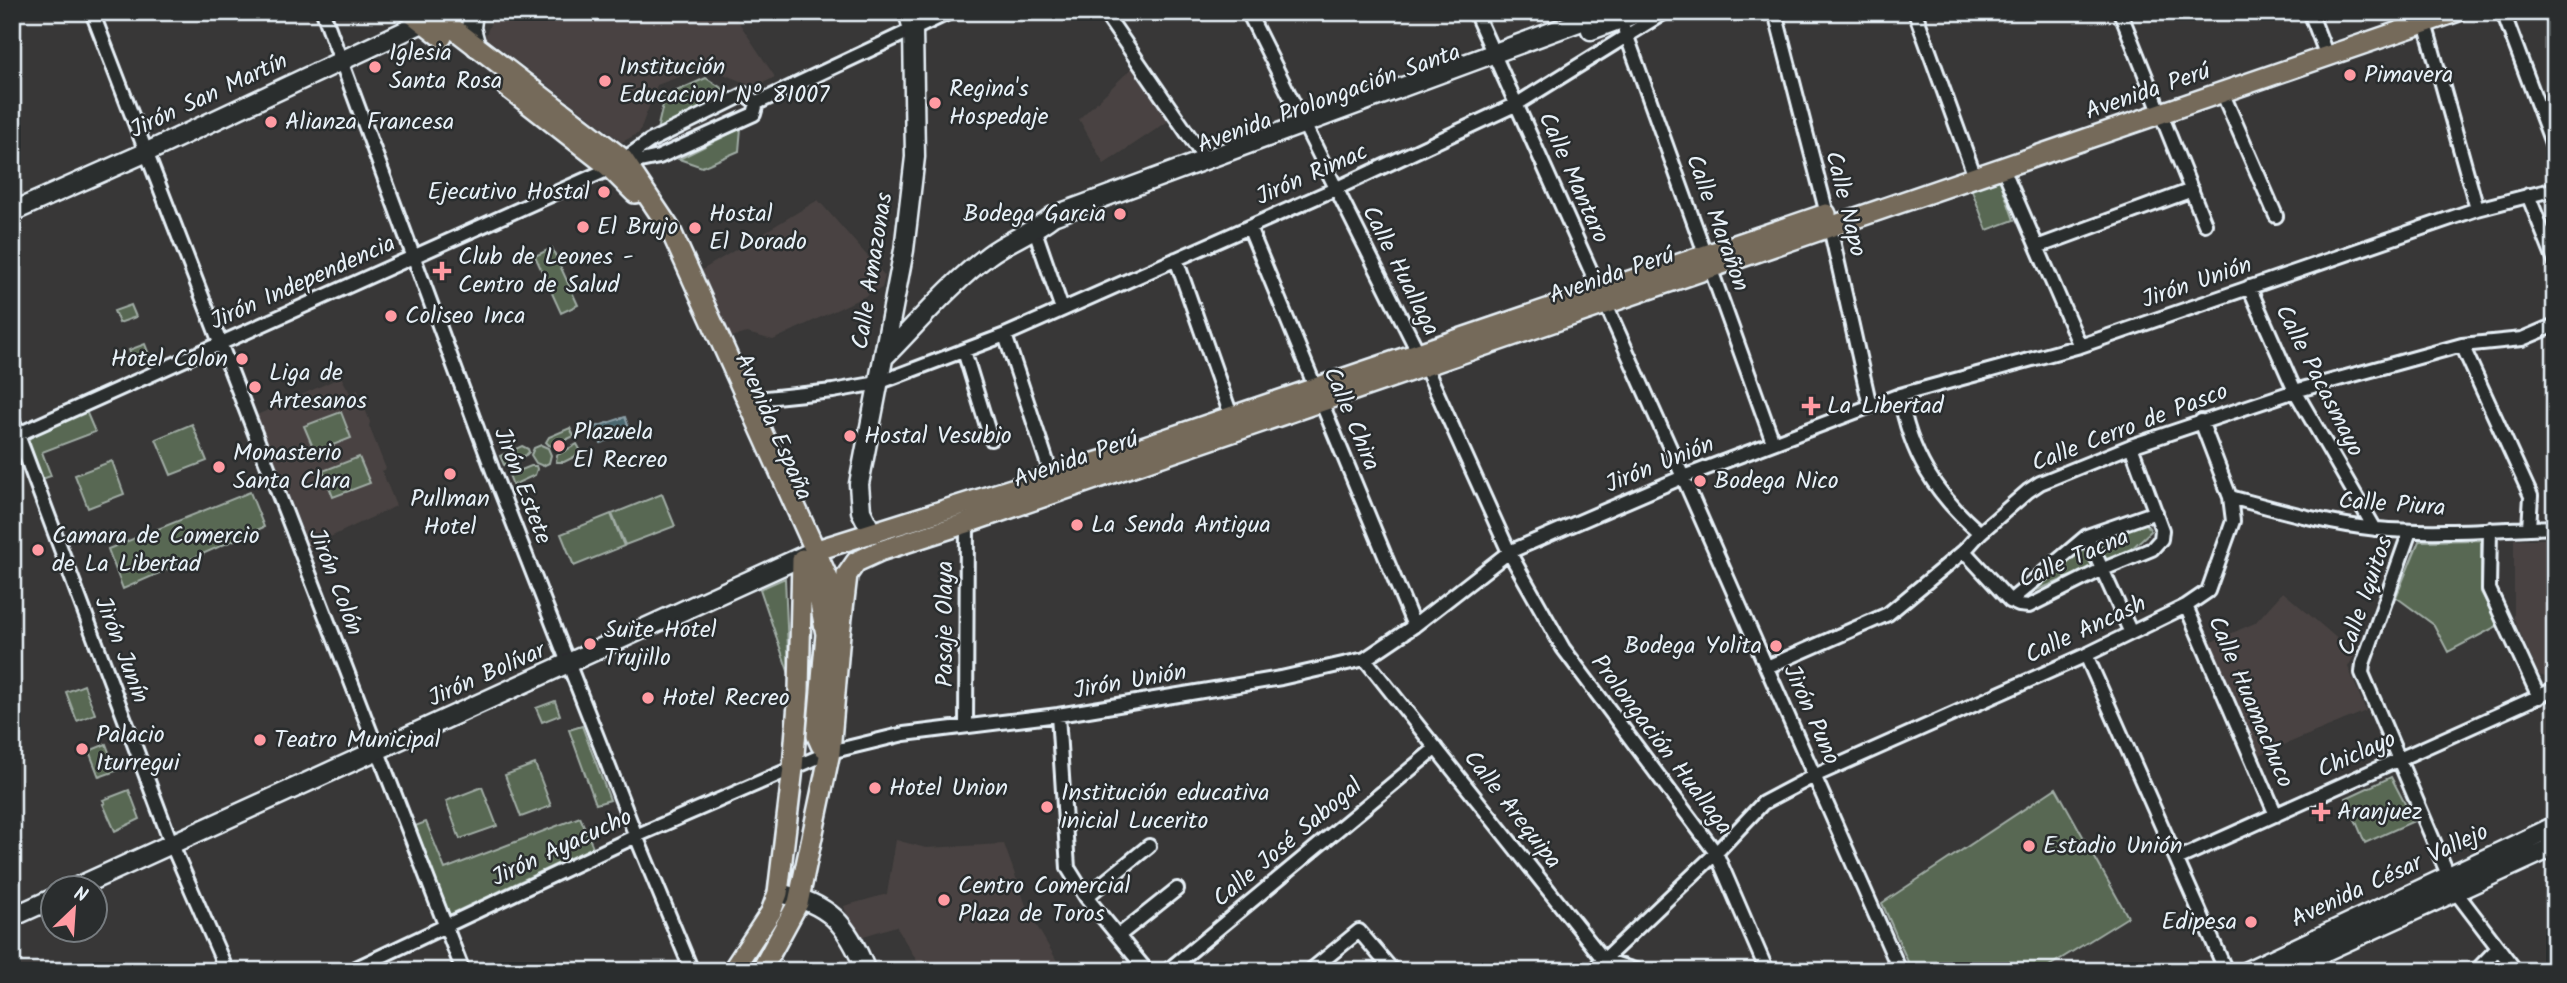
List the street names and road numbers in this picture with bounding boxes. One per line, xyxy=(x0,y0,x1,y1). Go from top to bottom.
street label: Avenida Prolongación Santa xyxy=(1192,33,1466,165)
street label: Jirón San Martín xyxy=(123,42,295,150)
street label: Avenida Perú xyxy=(2080,52,2216,132)
street label: Calle Mantaro xyxy=(1527,106,1619,250)
street label: Jirón Rimac xyxy=(1250,133,1374,217)
street label: Calle Napo xyxy=(1813,147,1877,261)
street label: Calle Marañon xyxy=(1674,149,1760,297)
street label: Calle Amazonas xyxy=(841,190,905,352)
street label: Calle Huallaga xyxy=(1350,199,1450,343)
street label: Jirón Independencia xyxy=(204,225,402,341)
street label: Avenida Perú xyxy=(1544,236,1680,316)
street label: Jirón Unión xyxy=(2136,246,2258,320)
street label: Calle Pacasmayo xyxy=(2264,298,2374,464)
street label: Avenida España xyxy=(723,347,823,507)
street label: Calle Chira xyxy=(1312,361,1390,477)
street label: Calle Cerro de Pasco xyxy=(2026,373,2234,483)
street label: Avenida Perú xyxy=(1008,420,1144,500)
street label: Jirón Estete xyxy=(482,422,562,550)
street label: Jirón Unión xyxy=(1600,425,1720,505)
street label: Calle Piura xyxy=(2337,482,2447,528)
street label: Calle Tacna xyxy=(2013,518,2135,600)
street label: Jirón Colón xyxy=(297,522,373,642)
street label: Calle Iquitos xyxy=(2327,531,2405,661)
street label: Pasaje Olaya xyxy=(926,561,965,687)
street label: Calle Ancash xyxy=(2019,585,2153,675)
street label: Jirón Junín xyxy=(83,591,159,709)
street label: Calle Huamachuco xyxy=(2196,610,2304,794)
street label: Jirón Bolívar xyxy=(422,631,554,718)
street label: Prolongación Huallaga xyxy=(1580,646,1742,844)
street label: Jirón Unión xyxy=(1070,653,1190,711)
street label: Jirón Puno xyxy=(1772,658,1850,772)
street label: Chiclayo xyxy=(2311,720,2403,790)
street label: Calle Arequipa xyxy=(1453,742,1571,878)
street label: Calle José Sabogal xyxy=(1204,768,1372,918)
street label: Jirón Ayacucho xyxy=(485,798,639,898)
street label: Avenida César Vallejo xyxy=(2285,813,2495,939)

